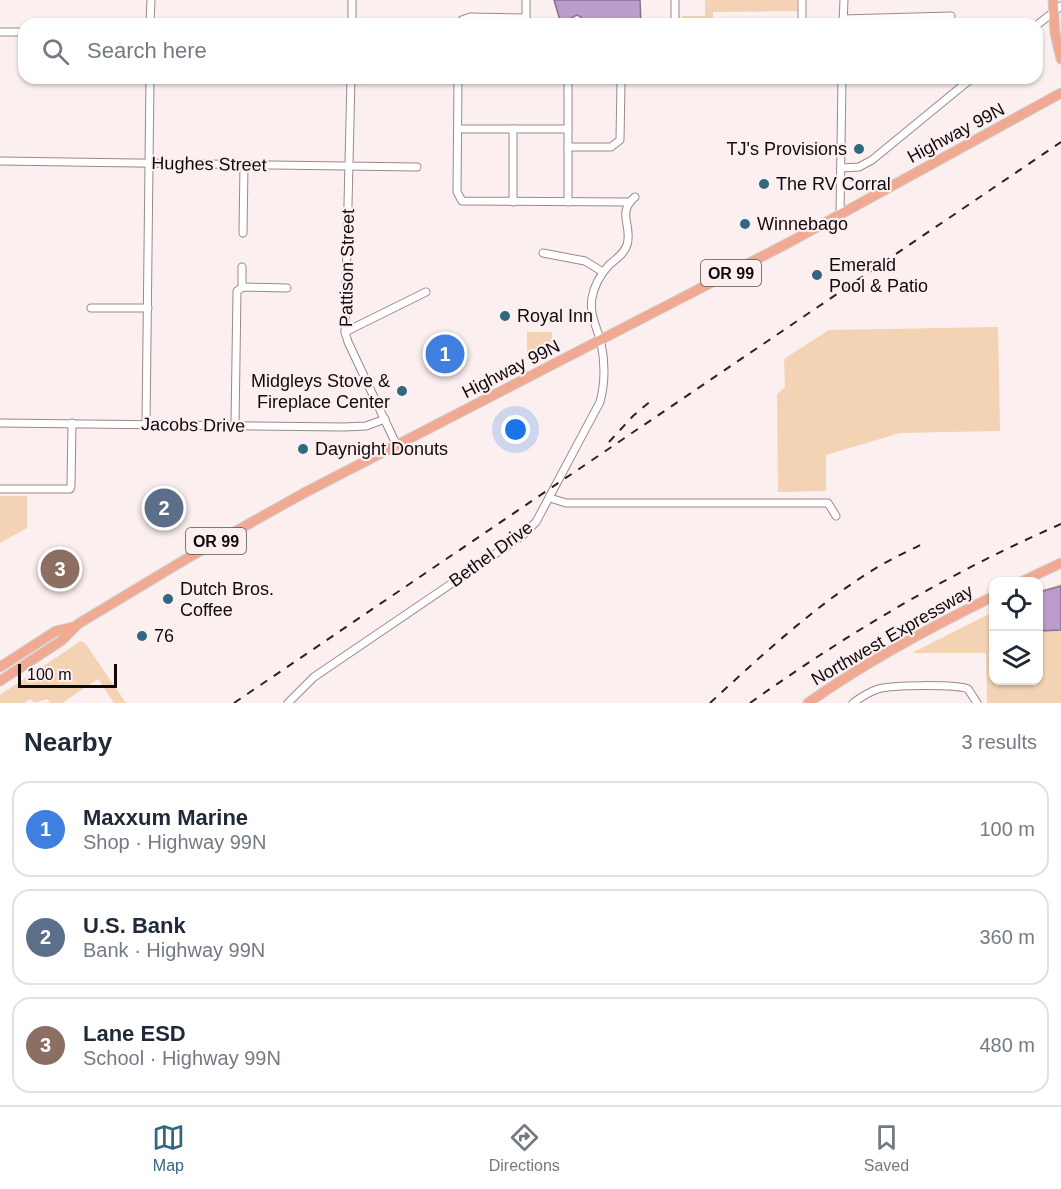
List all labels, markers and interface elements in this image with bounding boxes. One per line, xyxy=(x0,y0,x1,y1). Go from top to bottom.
search box xyxy=(18,18,1043,84)
icon: search xyxy=(39,35,72,68)
text: Search here xyxy=(87,38,207,63)
street label: Highway 99N xyxy=(904,99,1008,167)
place label: TJ's Provisions xyxy=(727,139,847,159)
marker: TJ's Provisions xyxy=(852,142,866,156)
street label: Hughes Street xyxy=(151,153,267,175)
place label: The RV Corral xyxy=(776,174,891,194)
marker: The RV Corral xyxy=(757,177,771,191)
street label: Pattison Street xyxy=(336,209,358,327)
place label: Winnebago xyxy=(757,214,848,234)
marker: Winnebago xyxy=(738,217,752,231)
place label: Emerald Pool & Patio xyxy=(829,255,928,296)
road number: OR 99 xyxy=(701,260,761,286)
marker: Emerald Pool & Patio xyxy=(810,268,824,282)
place label: Royal Inn xyxy=(517,306,593,326)
marker: Royal Inn xyxy=(498,309,512,323)
pin: 1 xyxy=(426,332,464,376)
street label: Highway 99N xyxy=(459,336,563,402)
place label: Midgleys Stove & Fireplace Center xyxy=(251,371,390,412)
marker: Midgleys Stove & Fireplace Center xyxy=(395,384,409,398)
street label: Jacobs Drive xyxy=(141,414,245,436)
your location xyxy=(501,415,530,444)
place label: Daynight Donuts xyxy=(315,439,448,459)
marker: Daynight Donuts xyxy=(296,442,310,456)
pin: 2 xyxy=(144,486,184,530)
street label: Bethel Drive xyxy=(445,517,537,591)
road number: OR 99 xyxy=(186,528,246,554)
pin: 3 xyxy=(40,546,80,592)
map controls xyxy=(989,577,1043,685)
button: locate xyxy=(989,577,1043,631)
place label: Dutch Bros. Coffee xyxy=(180,579,274,620)
street label: Northwest Expressway xyxy=(808,581,976,689)
marker: Dutch Bros. Coffee xyxy=(161,592,175,606)
place label: 76 xyxy=(154,626,174,646)
marker: 76 xyxy=(135,629,149,643)
button: layers xyxy=(989,631,1043,685)
scale bar xyxy=(18,661,117,688)
text: 100 m xyxy=(27,666,71,683)
text: Nearby xyxy=(24,727,112,757)
text: 3 results xyxy=(961,731,1037,753)
text: Maxxum Marine xyxy=(83,805,248,830)
text: 1 xyxy=(40,818,51,840)
text: 100 m xyxy=(979,818,1035,840)
text: Shop · Highway 99N xyxy=(83,831,266,853)
text: U.S. Bank xyxy=(83,913,186,938)
text: 2 xyxy=(40,926,51,948)
text: 360 m xyxy=(979,926,1035,948)
text: Bank · Highway 99N xyxy=(83,939,265,961)
text: Lane ESD xyxy=(83,1021,186,1046)
text: 3 xyxy=(40,1034,51,1056)
text: 480 m xyxy=(979,1034,1035,1056)
text: School · Highway 99N xyxy=(83,1047,281,1069)
tab: Map xyxy=(152,1121,185,1175)
tab: Directions xyxy=(489,1121,560,1175)
tab: Saved xyxy=(864,1121,909,1175)

